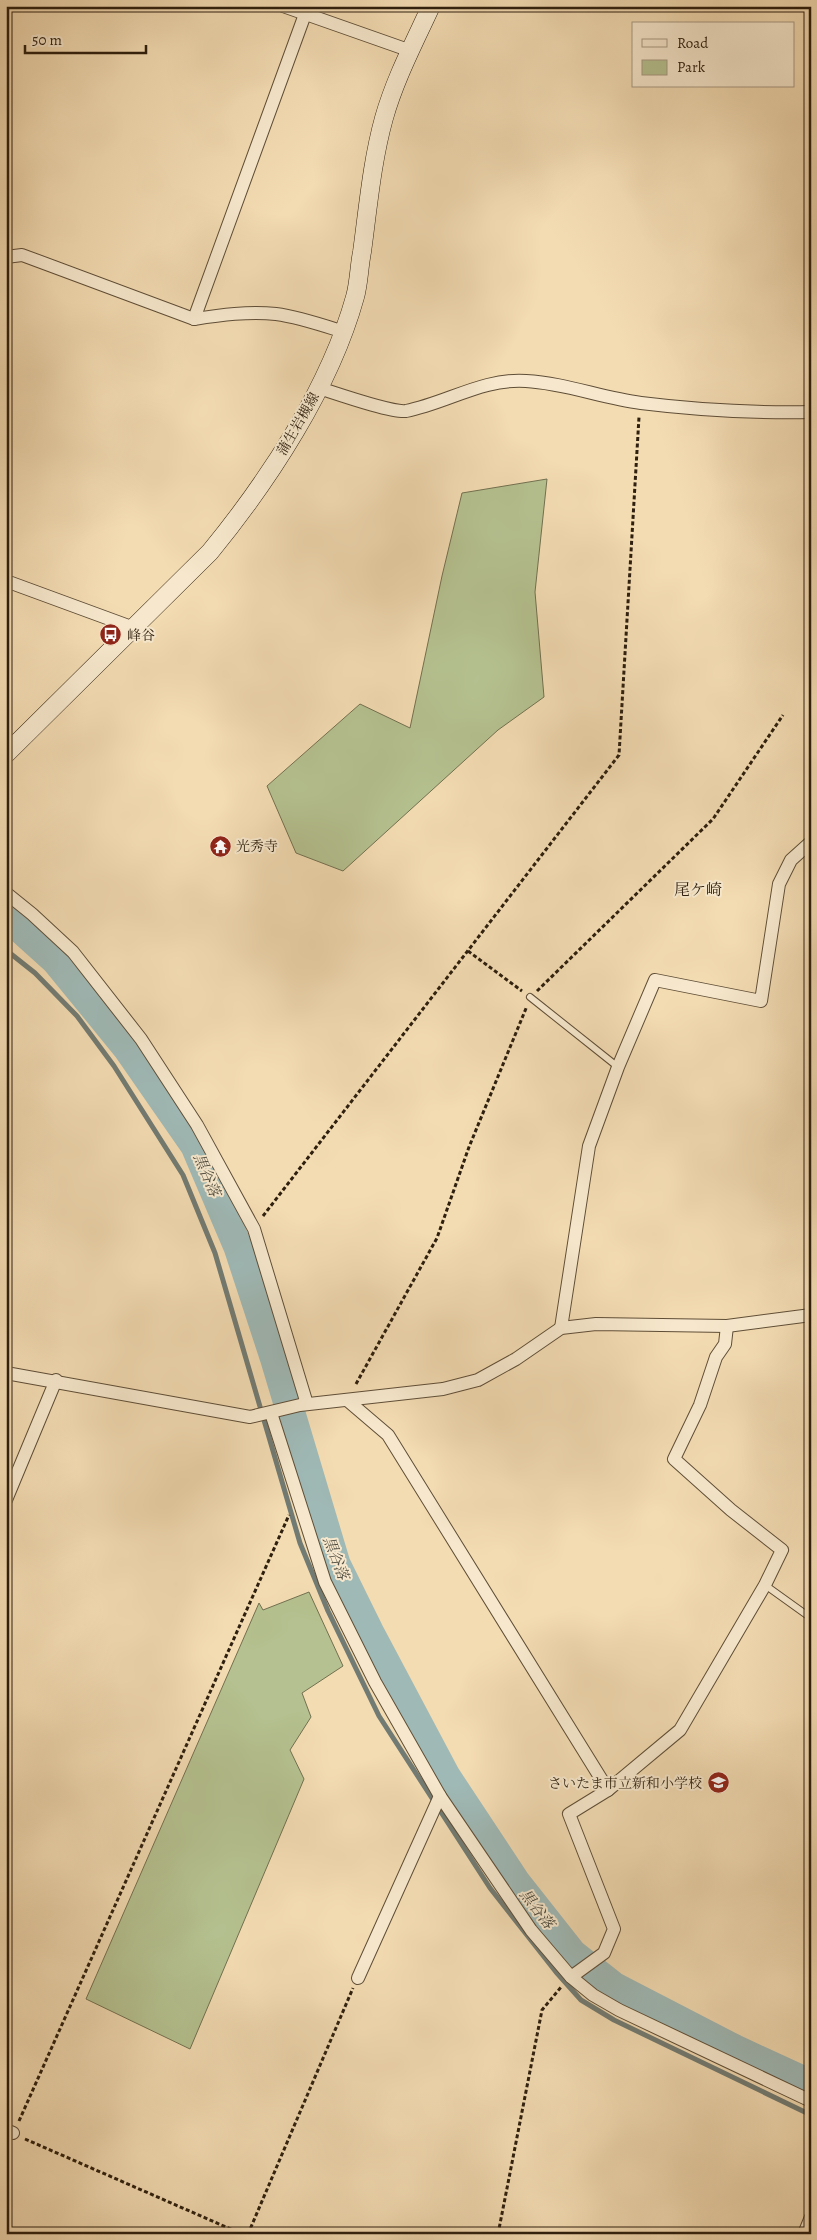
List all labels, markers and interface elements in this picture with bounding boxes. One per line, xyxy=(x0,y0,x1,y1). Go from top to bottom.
scale bar xyxy=(25,22,146,54)
legend xyxy=(632,22,794,88)
text: 50 m xyxy=(32,30,62,50)
text: Road xyxy=(677,33,709,53)
text: Park xyxy=(677,57,706,77)
street label: 蒲生岩槻線 xyxy=(272,389,324,459)
bus stop icon: 峰谷 xyxy=(99,623,123,647)
place label: 峰谷 xyxy=(127,626,155,645)
temple icon: 光秀寺 xyxy=(208,834,232,858)
place label: 光秀寺 xyxy=(236,837,278,856)
district label: 尾ケ崎 xyxy=(674,879,722,901)
water label: 黒谷落 xyxy=(189,1150,226,1202)
water label: 黒谷落 xyxy=(319,1533,354,1585)
school or university icon: さいたま市立新和小学校 xyxy=(706,1771,730,1795)
place label: さいたま市立新和小学校 xyxy=(548,1774,702,1793)
water label: 黒谷落 xyxy=(515,1885,561,1935)

